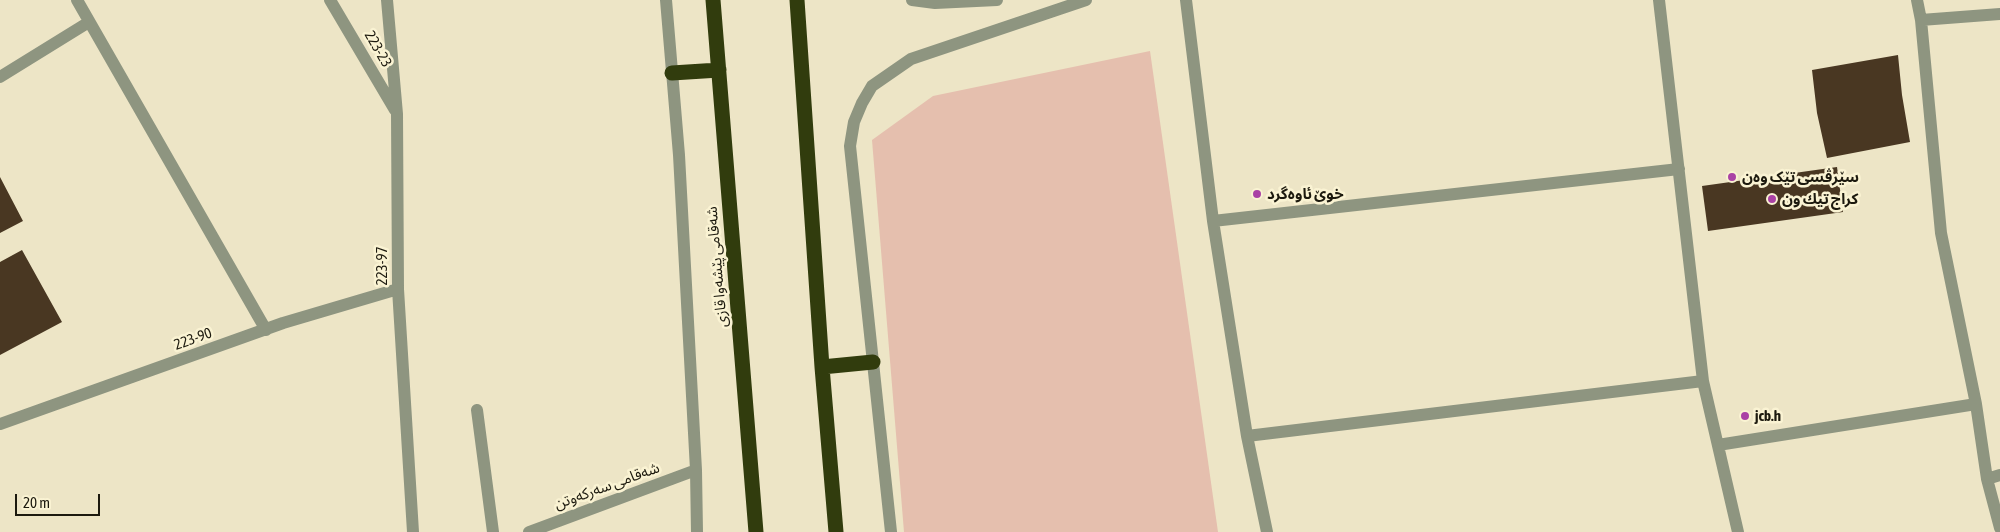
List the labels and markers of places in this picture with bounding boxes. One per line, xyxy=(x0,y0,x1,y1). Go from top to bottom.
place label: سێرڤسی تێک وەن xyxy=(1742,168,1859,186)
marker: سێرڤسی تێک وەن xyxy=(1726,171,1738,183)
place label: خوێ ئاوەگرد xyxy=(1267,185,1344,203)
marker: خوێ ئاوەگرد xyxy=(1251,188,1263,200)
place label: كراج تيك ون xyxy=(1782,190,1858,208)
marker: كراج تيك ون xyxy=(1766,193,1778,205)
place label: jcb.h xyxy=(1755,407,1781,425)
marker: jcb.h xyxy=(1739,410,1751,422)

